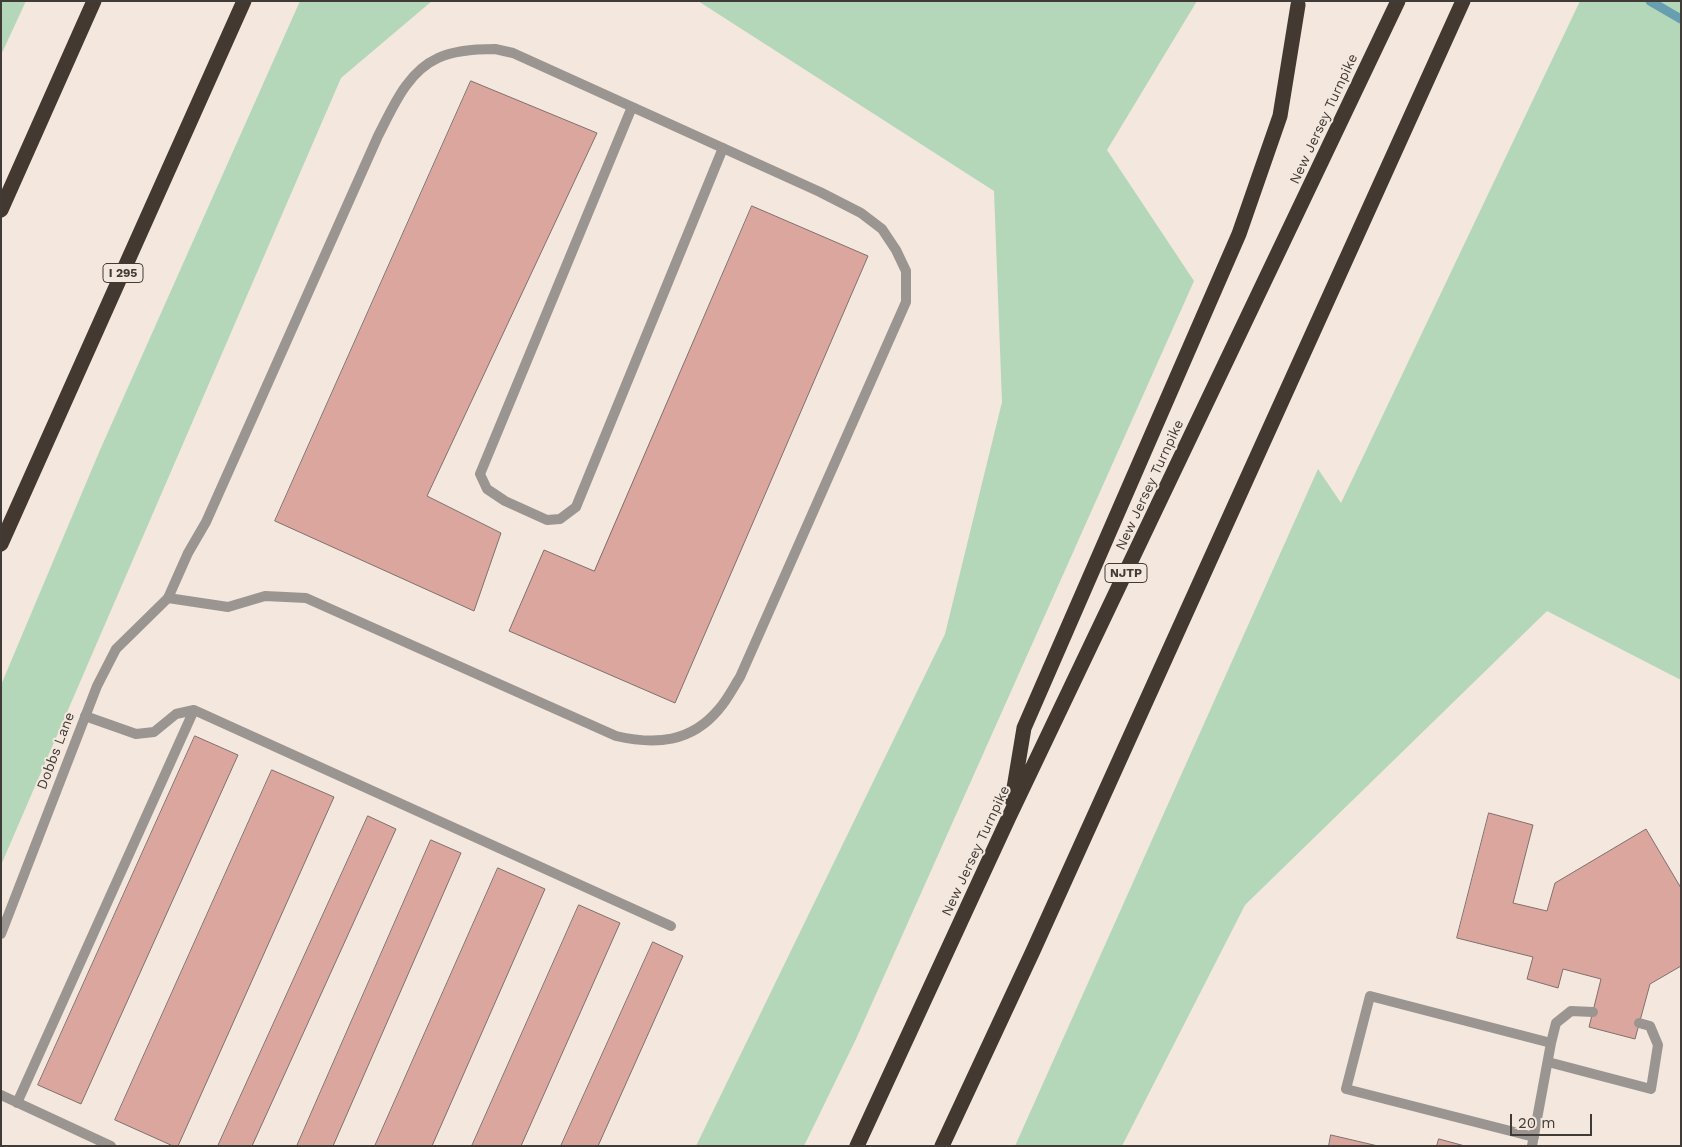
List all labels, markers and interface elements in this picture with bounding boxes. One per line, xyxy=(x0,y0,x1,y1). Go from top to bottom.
street label: New Jersey Turnpike xyxy=(1286,51,1362,187)
road number: I 295 xyxy=(103,264,143,282)
street label: New Jersey Turnpike xyxy=(1112,417,1188,553)
road number: NJTP xyxy=(1105,564,1147,582)
street label: Dobbs Lane xyxy=(34,710,78,792)
street label: New Jersey Turnpike xyxy=(938,783,1014,919)
scale bar xyxy=(1512,1104,1594,1136)
text: 20 m xyxy=(1518,1114,1556,1132)

